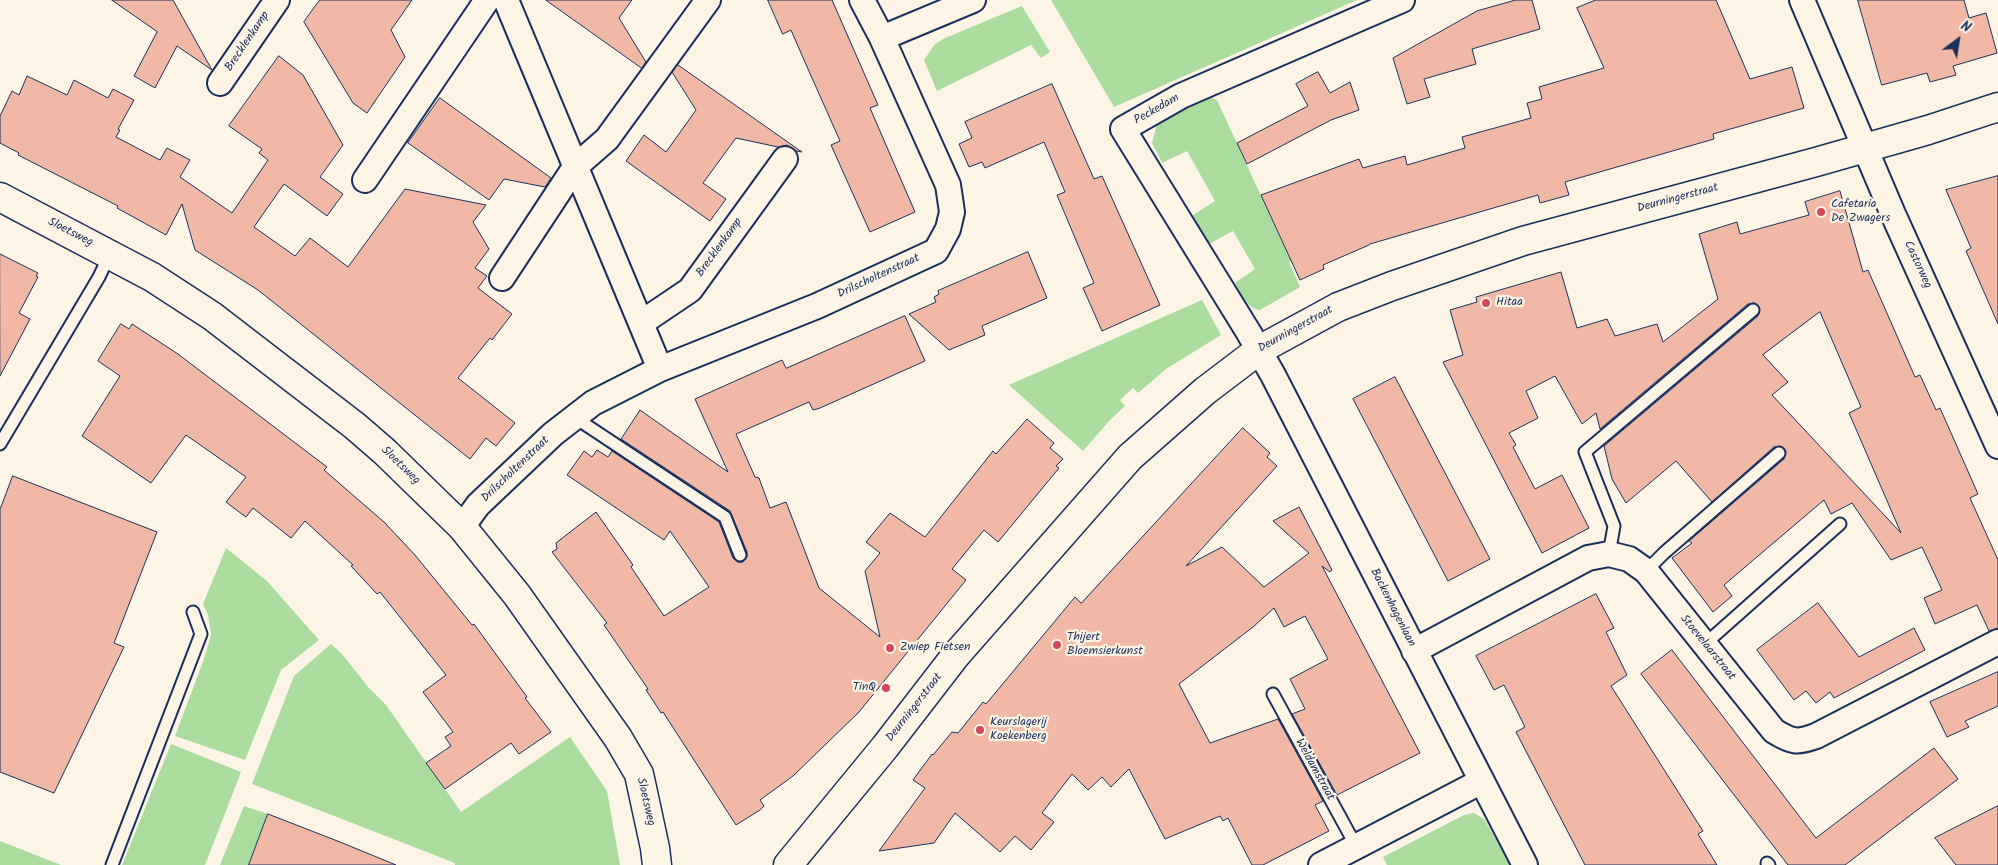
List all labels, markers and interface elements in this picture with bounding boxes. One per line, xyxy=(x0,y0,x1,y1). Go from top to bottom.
street label: Brecklenkamp xyxy=(223,9,273,75)
north arrow xyxy=(1933,15,1983,65)
text: N xyxy=(1956,15,1975,39)
street label: Peckedam xyxy=(1132,91,1182,129)
street label: Deurningerstraat xyxy=(1636,181,1720,217)
place label: Cafetaria De Zwagers xyxy=(1831,198,1890,226)
marker: Cafetaria De Zwagers xyxy=(1815,206,1827,218)
street label: Sloetsweg xyxy=(45,215,95,251)
street label: Brecklenkamp xyxy=(694,216,746,280)
street label: Castorweg xyxy=(1900,239,1934,291)
street label: Drilscholtenstraat xyxy=(836,252,922,302)
place label: Hitaa xyxy=(1496,296,1523,310)
marker: Hitaa xyxy=(1480,297,1492,309)
street label: Deurningerstraat xyxy=(1256,304,1336,356)
street label: Drilscholtenstraat xyxy=(479,434,553,506)
street label: Sloetsweg xyxy=(377,444,423,488)
street label: Backenhagenlaan xyxy=(1366,566,1418,650)
street label: Stoevelaarstraat xyxy=(1676,612,1738,684)
place label: Thijert Bloemsierkunst xyxy=(1067,631,1143,659)
marker: Thijert Bloemsierkunst xyxy=(1051,639,1063,651)
place label: Zwiep Fietsen xyxy=(900,641,970,655)
marker: Zwiep Fietsen xyxy=(884,642,896,654)
street label: Deurningerstraat xyxy=(884,671,946,745)
place label: TinQ xyxy=(853,681,876,695)
marker: TinQ xyxy=(880,682,892,694)
place label: Keurslagerij Koekenberg xyxy=(990,716,1047,744)
marker: Keurslagerij Koekenberg xyxy=(974,724,986,736)
street label: Weldamstraat xyxy=(1291,737,1337,803)
street label: Sloetsweg xyxy=(632,776,658,828)

